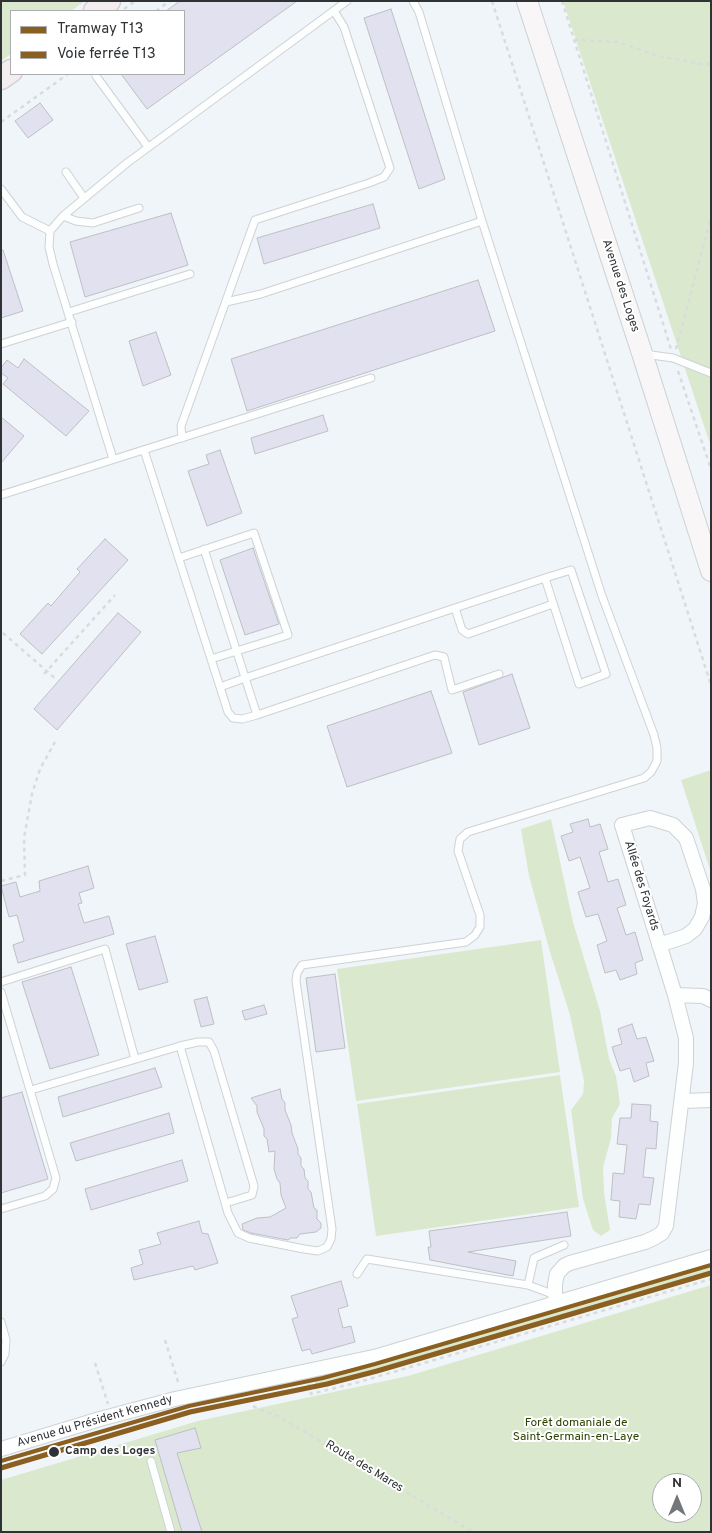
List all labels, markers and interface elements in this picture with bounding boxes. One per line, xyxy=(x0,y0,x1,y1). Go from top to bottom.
legend xyxy=(10,10,185,75)
text: Tramway T13 xyxy=(57,20,144,39)
text: Voie ferrée T13 xyxy=(57,45,156,64)
street label: Avenue des Loges xyxy=(598,238,642,334)
street label: Allée des Foyards xyxy=(620,839,662,933)
street label: Avenue du Président Kennedy xyxy=(15,1393,175,1451)
park label: Forêt domaniale de Saint-Germain-en-Laye xyxy=(513,1417,639,1445)
street label: Route des Mares xyxy=(322,1438,406,1496)
marker: Camp des Loges xyxy=(47,1445,61,1459)
place label: Camp des Loges xyxy=(65,1445,155,1459)
north arrow xyxy=(652,1473,702,1523)
text: N xyxy=(672,1475,682,1492)

